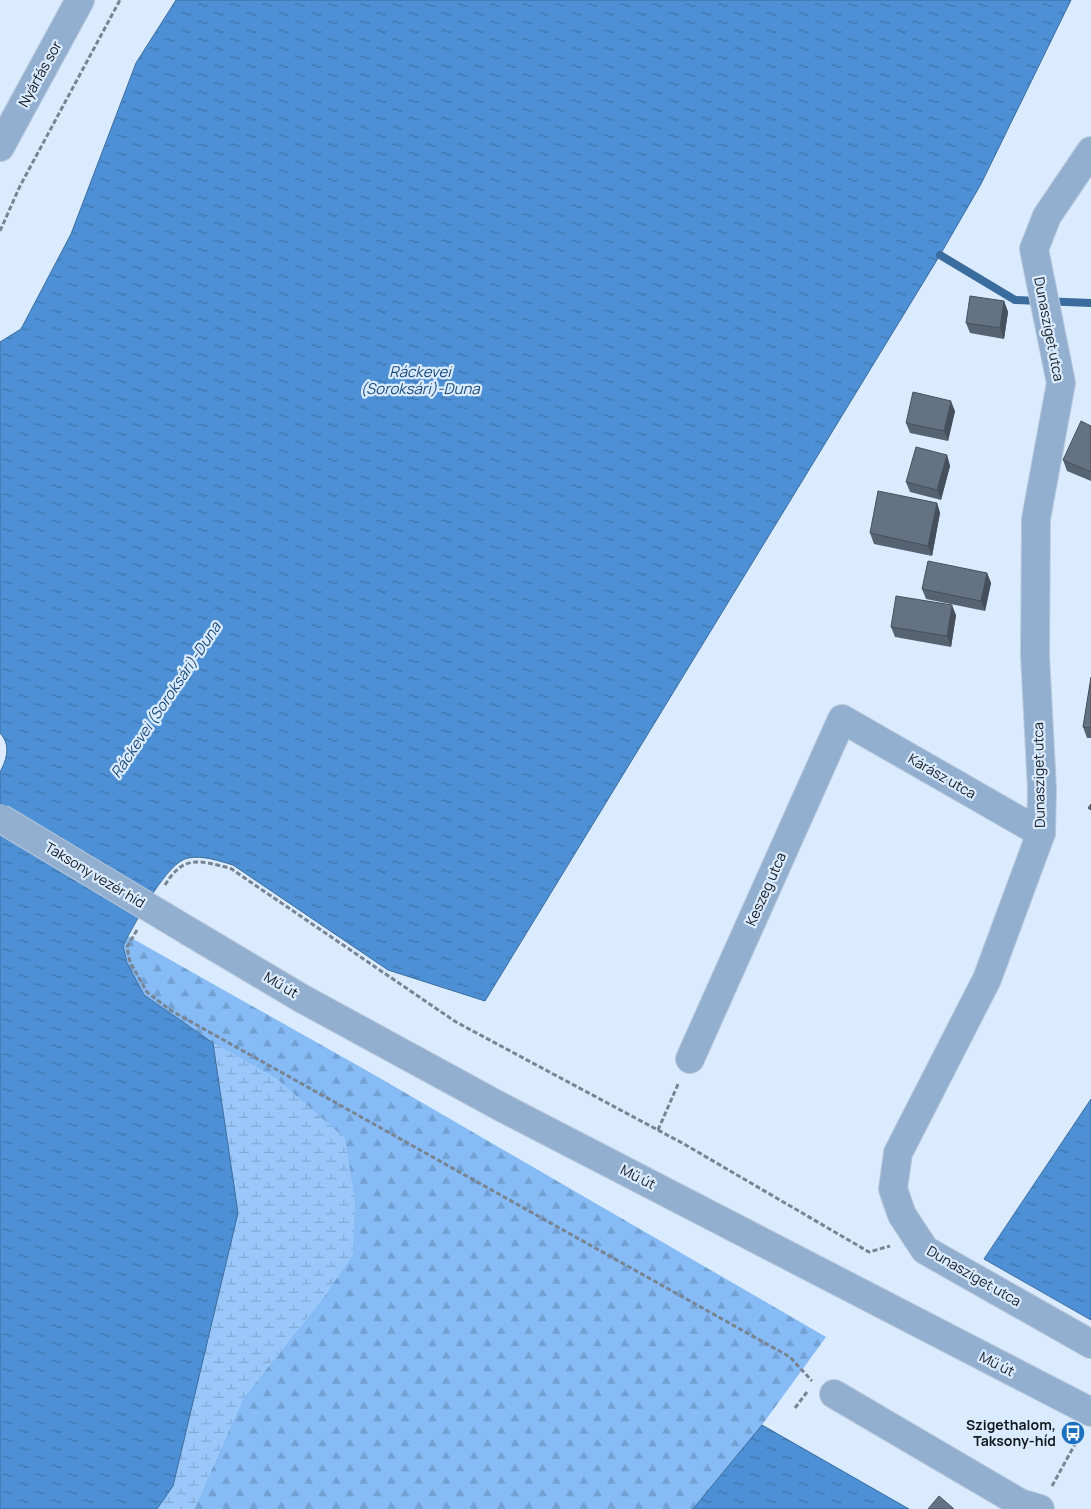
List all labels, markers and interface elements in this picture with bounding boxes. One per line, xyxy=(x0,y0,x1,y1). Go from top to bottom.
street label: Nyárfás sor xyxy=(14,37,66,110)
street label: Dunasziget utca xyxy=(1030,275,1069,383)
water label: Ráckevei (Soroksári)-Duna xyxy=(360,361,480,399)
water label: Ráckevei (Soroksári)-Duna xyxy=(105,617,226,782)
street label: Dunasziget utca xyxy=(1028,722,1049,828)
street label: Kárász utca xyxy=(905,749,980,803)
street label: Taksony vezér híd xyxy=(42,837,149,912)
street label: Keszeg utca xyxy=(741,849,790,929)
street label: Mű út xyxy=(261,967,302,1002)
street label: Mű út xyxy=(618,1160,659,1194)
street label: Dunasziget utca xyxy=(924,1241,1025,1310)
street label: Mű út xyxy=(977,1347,1018,1381)
place label: Szigethalom, Taksony-híd xyxy=(966,1415,1056,1450)
bus stop icon: Szigethalom, Taksony-híd xyxy=(1060,1420,1086,1446)

